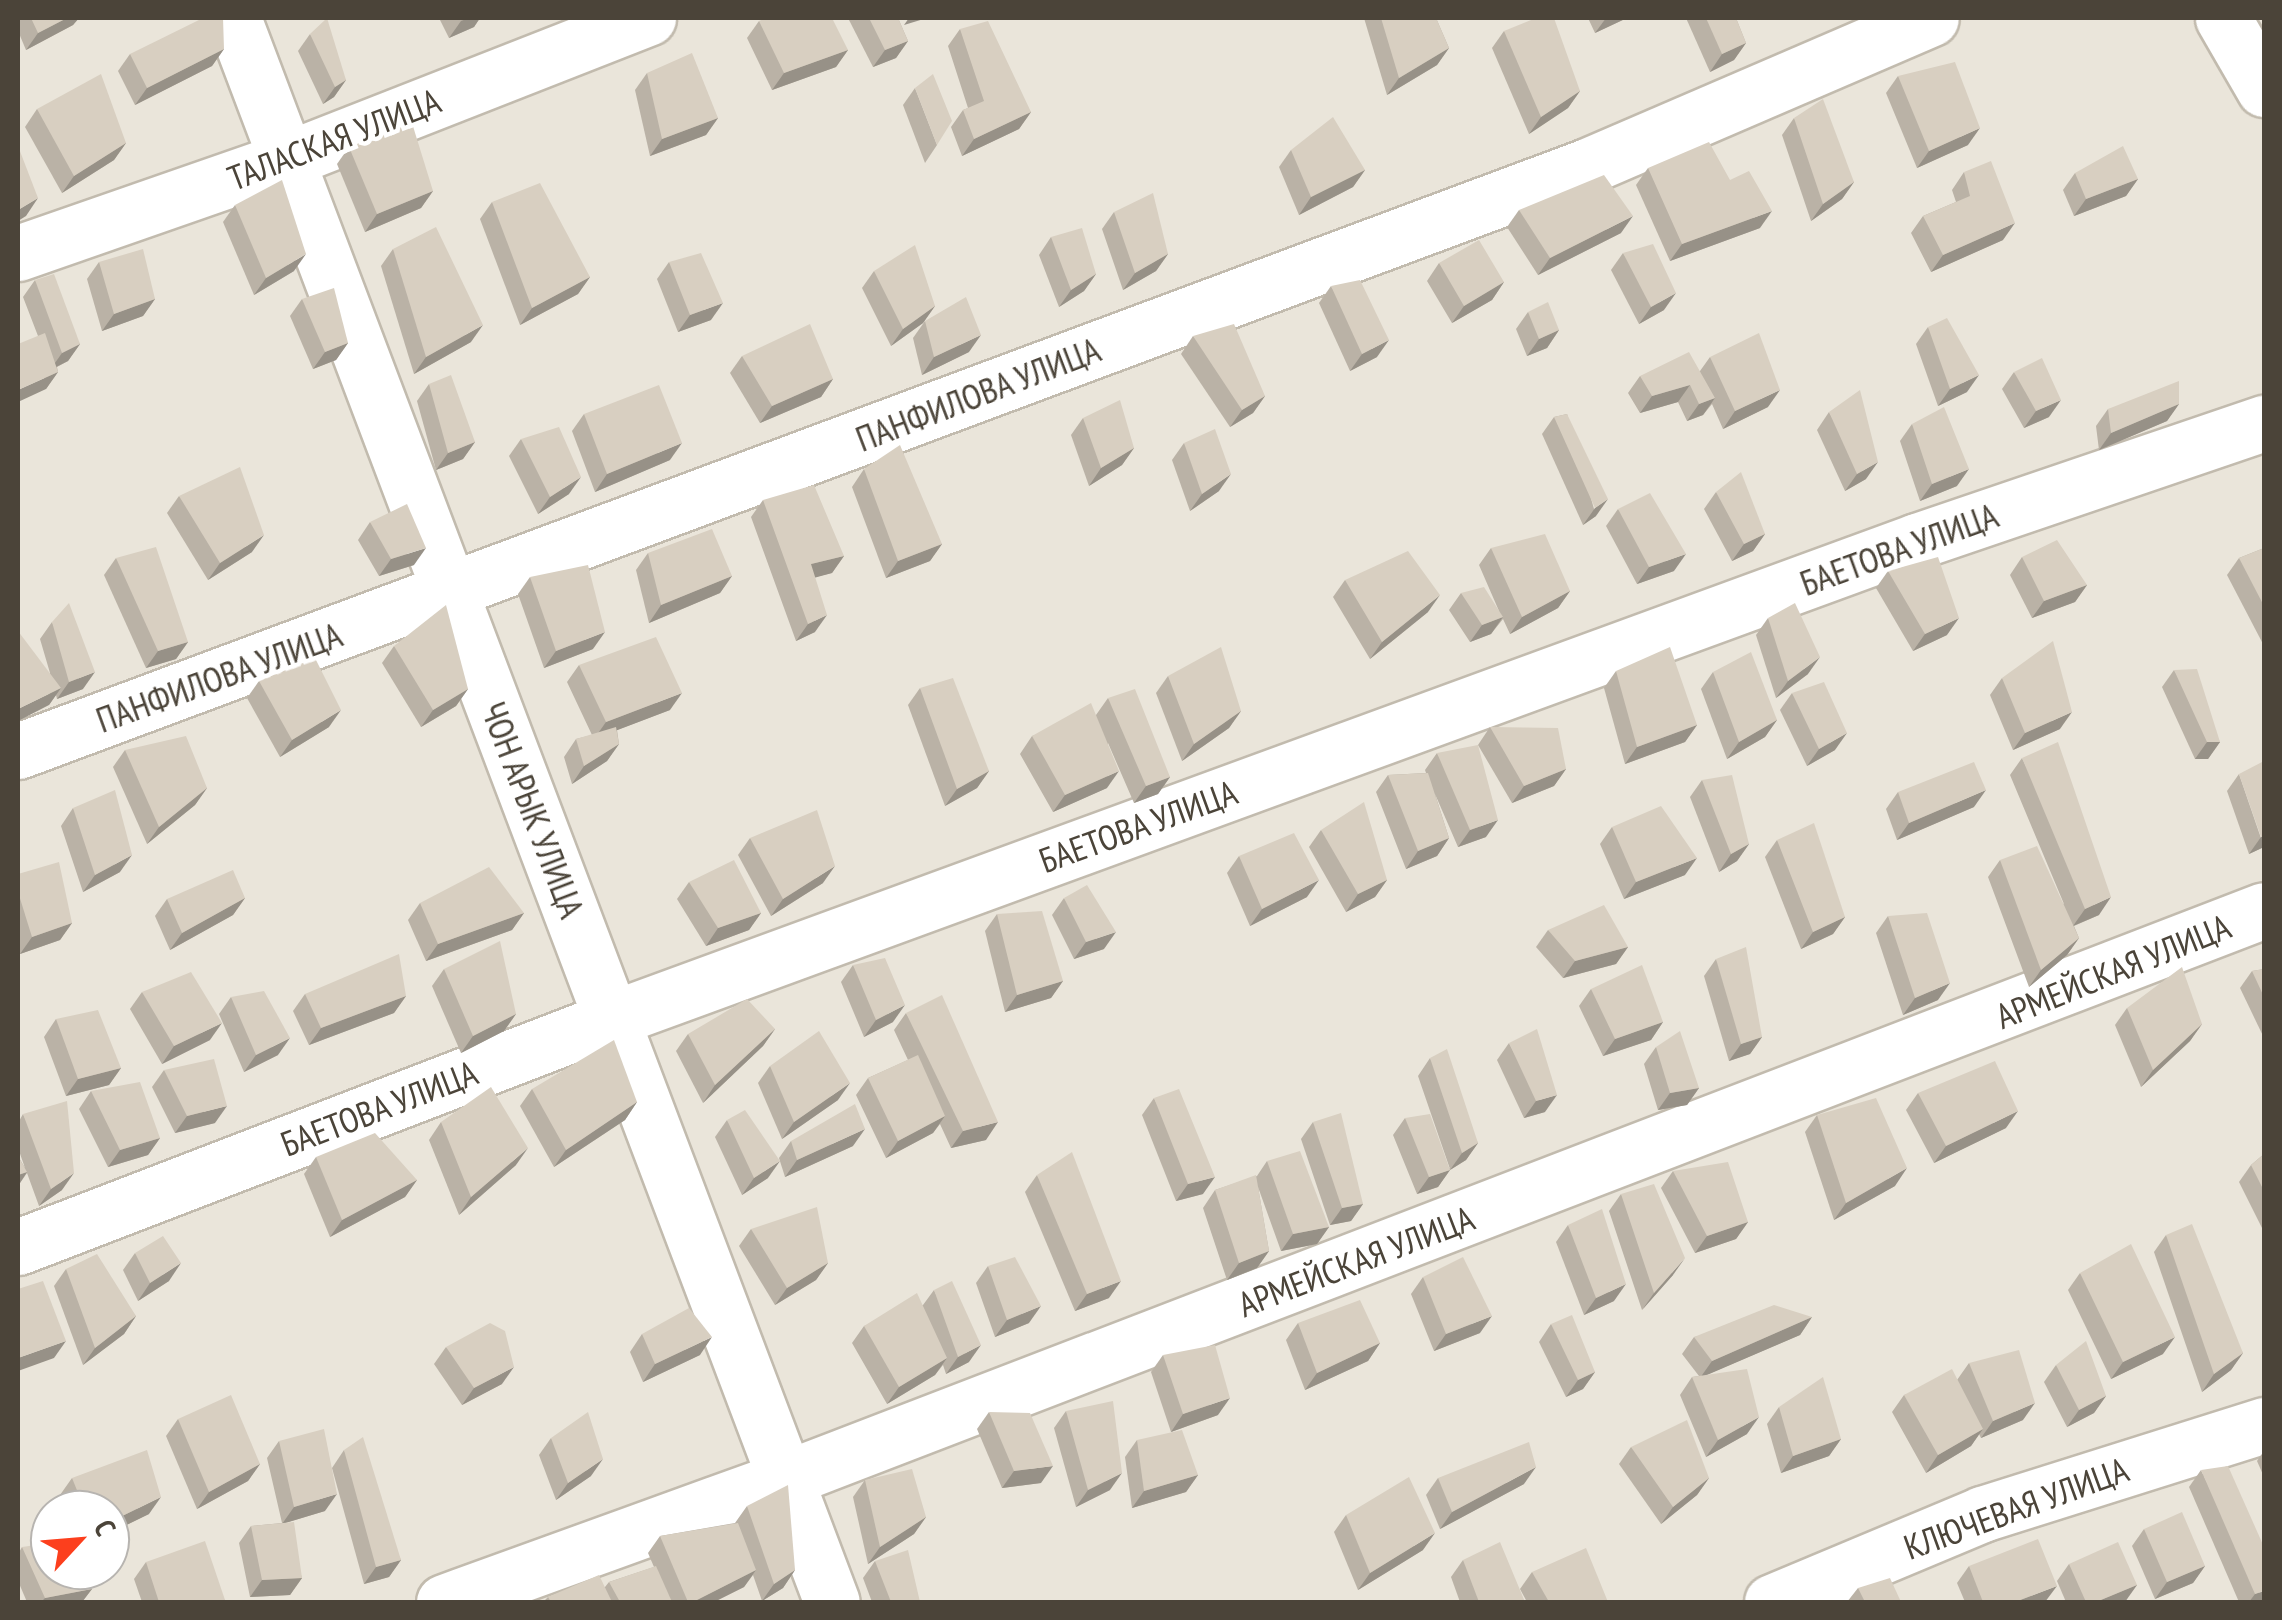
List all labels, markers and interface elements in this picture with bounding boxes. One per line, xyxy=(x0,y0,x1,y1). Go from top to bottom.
street label: ТАЛАСКАЯ УЛИЦА xyxy=(222,79,446,199)
street label: ПАНФИЛОВА УЛИЦА xyxy=(849,328,1107,460)
street label: БАЕТОВА УЛИЦА xyxy=(1794,494,2004,604)
street label: ПАНФИЛОВА УЛИЦА xyxy=(90,613,348,741)
street label: ЧОН АРЫК УЛИЦА xyxy=(472,696,594,924)
street label: БАЕТОВА УЛИЦА xyxy=(1033,771,1243,881)
street label: АРМЕЙСКАЯ УЛИЦА xyxy=(1989,905,2237,1037)
street label: БАЕТОВА УЛИЦА xyxy=(274,1051,484,1165)
street label: АРМЕЙСКАЯ УЛИЦА xyxy=(1232,1197,1480,1325)
street label: КЛЮЧЕВАЯ УЛИЦА xyxy=(1898,1448,2134,1568)
north arrow xyxy=(30,1490,130,1590)
text: С xyxy=(86,1514,125,1541)

